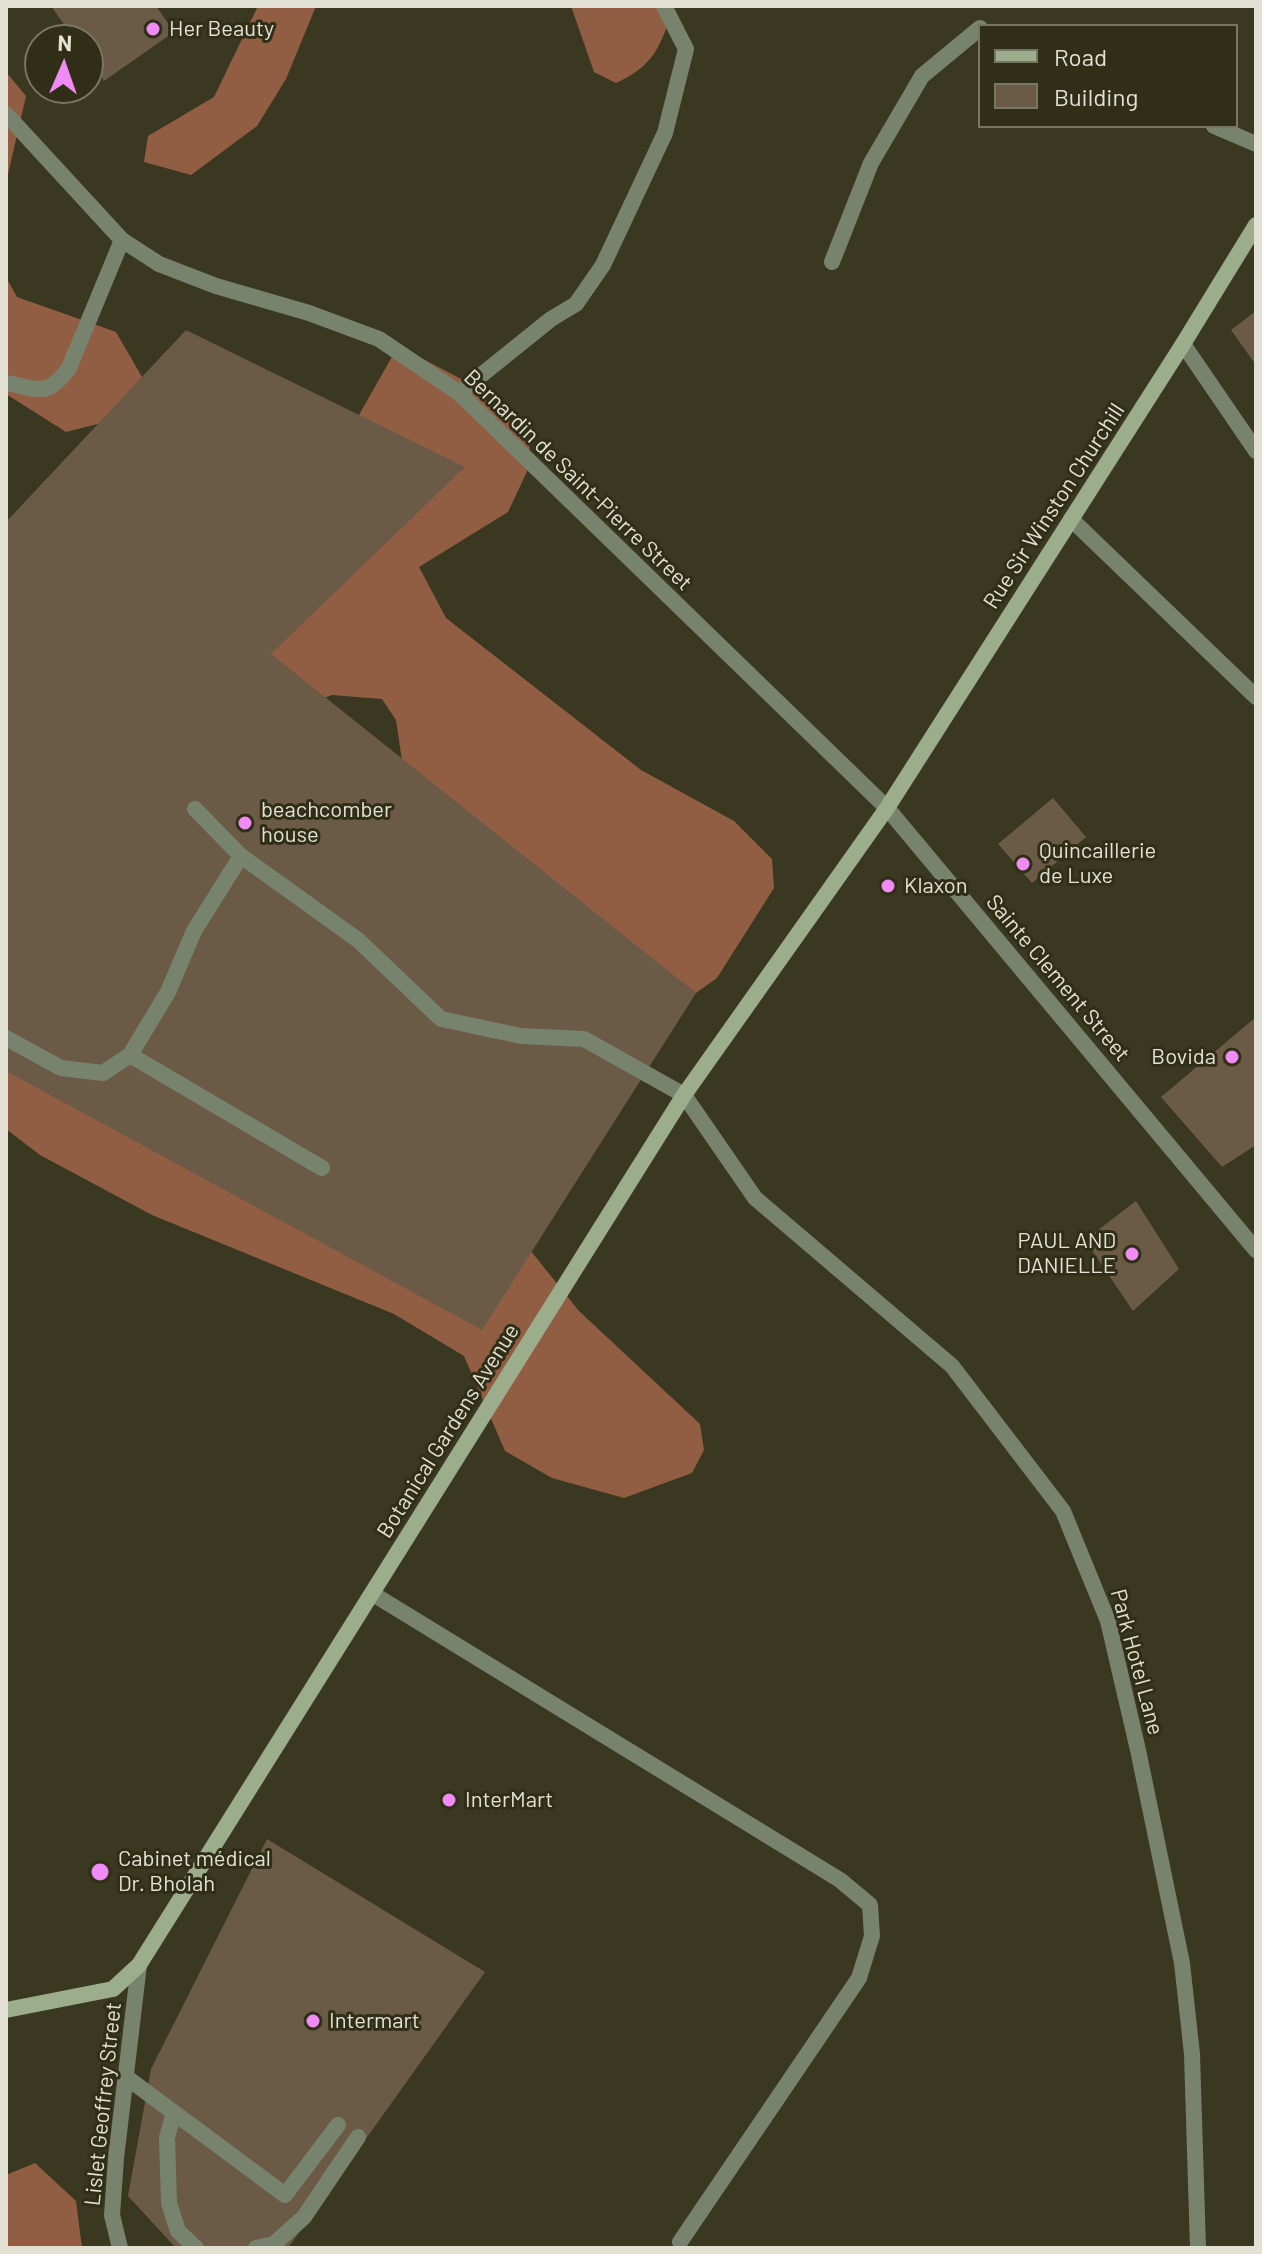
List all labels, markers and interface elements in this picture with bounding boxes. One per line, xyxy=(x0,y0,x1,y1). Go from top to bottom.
place label: Her Beauty xyxy=(169,16,274,42)
marker: Her Beauty xyxy=(144,20,162,38)
north arrow xyxy=(24,24,104,104)
legend xyxy=(978,24,1238,128)
text: N xyxy=(57,29,73,55)
text: Road xyxy=(1054,42,1107,71)
text: Building xyxy=(1054,82,1138,111)
street label: Bernardin de Saint-Pierre Street xyxy=(458,364,698,596)
street label: Rue Sir Winston Churchill xyxy=(978,398,1130,614)
place label: beachcomber house xyxy=(261,797,392,848)
marker: beachcomber house xyxy=(236,814,254,832)
place label: Quincaillerie de Luxe xyxy=(1039,838,1156,890)
marker: Quincaillerie de Luxe xyxy=(1014,855,1032,873)
place label: Klaxon xyxy=(904,873,968,899)
marker: Klaxon xyxy=(879,877,897,895)
street label: Sainte Clement Street xyxy=(981,889,1135,1067)
place label: Bovida xyxy=(1151,1044,1216,1070)
marker: Bovida xyxy=(1223,1048,1241,1066)
place label: PAUL AND DANIELLE xyxy=(1017,1228,1116,1280)
marker: PAUL AND DANIELLE xyxy=(1123,1245,1141,1263)
street label: Botanical Gardens Avenue xyxy=(371,1319,525,1543)
street label: Park Hotel Lane xyxy=(1105,1586,1169,1738)
place label: InterMart xyxy=(465,1787,553,1813)
marker: InterMart xyxy=(440,1791,458,1809)
place label: Cabinet médical Dr. Bholah xyxy=(118,1846,271,1898)
marker: Cabinet médical Dr. Bholah xyxy=(89,1861,111,1883)
street label: Lislet Geoffrey Street xyxy=(79,2001,127,2207)
place label: Intermart xyxy=(329,2008,420,2034)
marker: Intermart xyxy=(304,2012,322,2030)

